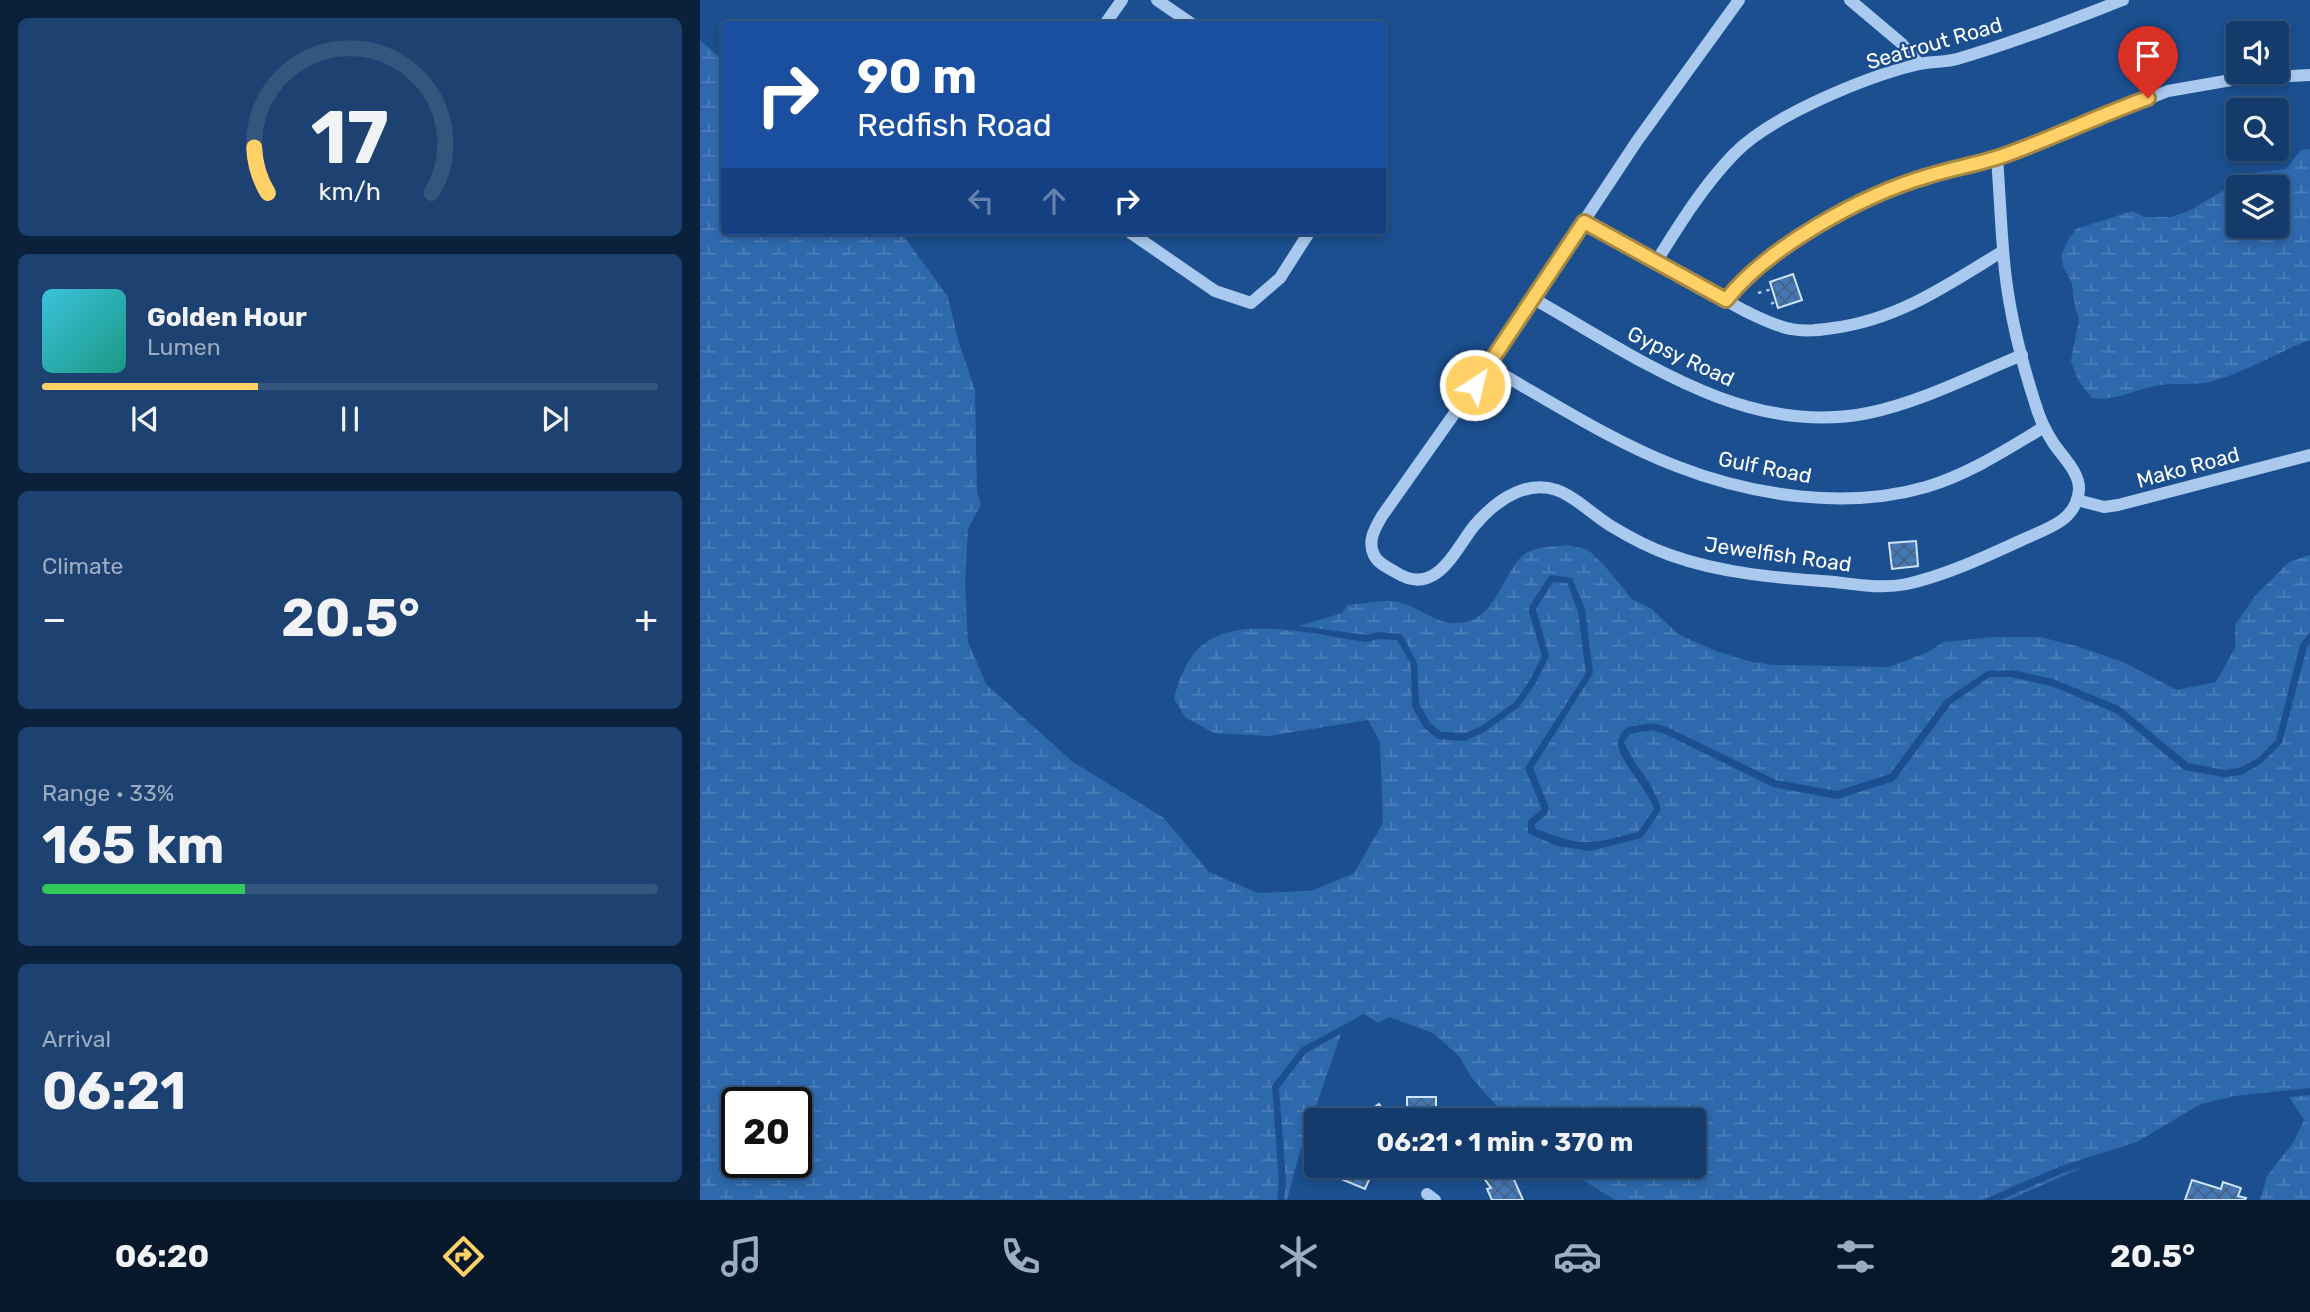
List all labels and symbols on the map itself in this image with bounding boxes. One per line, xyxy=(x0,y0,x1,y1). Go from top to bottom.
street label: Seatrout Road xyxy=(1863,12,2005,74)
pin xyxy=(2118,26,2178,98)
street label: Gypsy Road xyxy=(1624,320,1738,392)
position arrow xyxy=(1438,348,1512,422)
street label: Mako Road xyxy=(2134,441,2242,493)
street label: Gulf Road xyxy=(1716,446,1814,488)
street label: Jewelfish Road xyxy=(1703,531,1853,577)
speed limit sign: 20 xyxy=(721,1087,812,1178)

